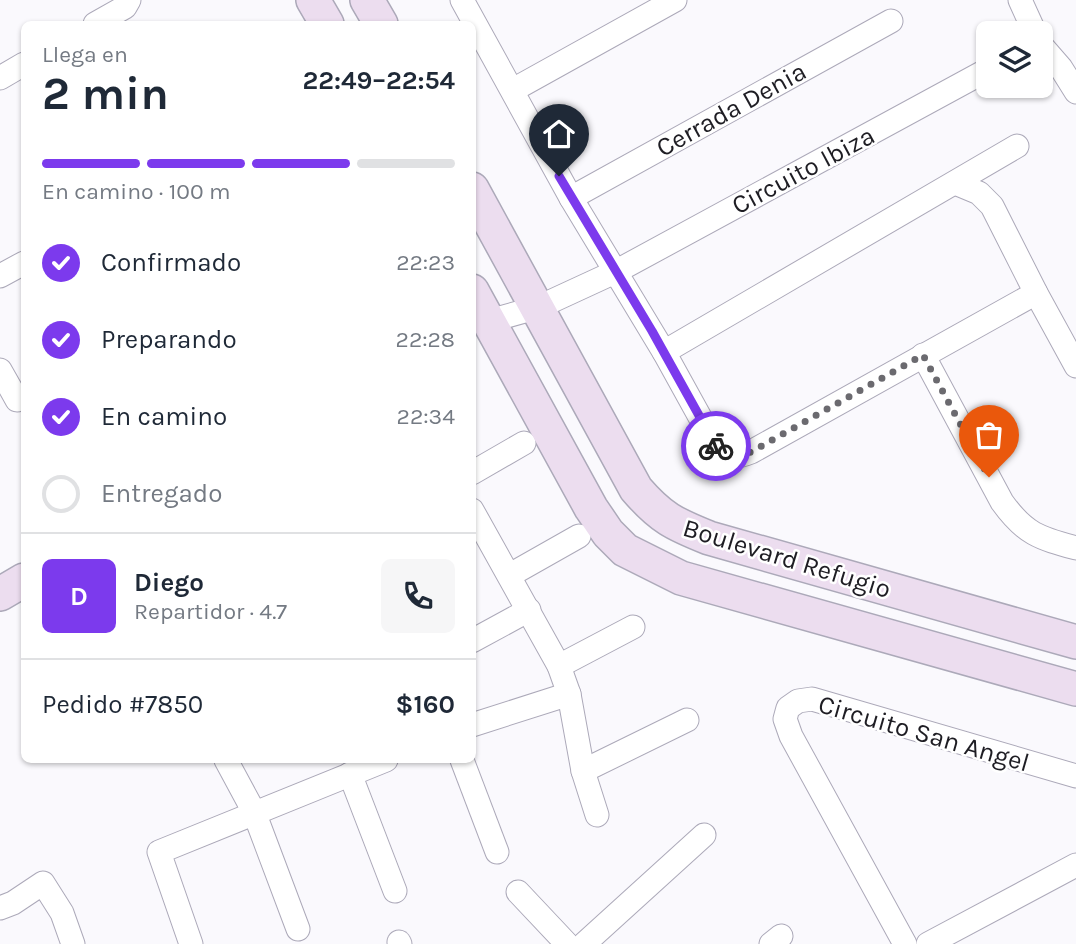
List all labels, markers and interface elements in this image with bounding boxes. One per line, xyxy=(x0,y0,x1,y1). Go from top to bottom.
map controls xyxy=(976,21,1053,98)
button: layers xyxy=(976,21,1053,98)
text: Llega en xyxy=(42,41,128,68)
street label: Cerrada Denia xyxy=(651,56,812,163)
text: 22:49–22:54 xyxy=(302,65,455,96)
text: 2 min xyxy=(42,67,169,121)
pin xyxy=(529,104,589,176)
icon: home xyxy=(540,115,578,153)
street label: Circuito Ibiza xyxy=(727,120,880,221)
text: En camino · 100 m xyxy=(42,178,231,205)
icon: check xyxy=(42,244,80,282)
text: Confirmado xyxy=(101,247,241,278)
text: 22:23 xyxy=(396,249,455,276)
icon: check xyxy=(42,321,80,359)
text: Preparando xyxy=(101,324,237,355)
text: 22:28 xyxy=(396,326,455,353)
icon: check xyxy=(42,398,80,436)
text: En camino xyxy=(101,401,227,432)
text: 22:34 xyxy=(397,403,455,430)
pin xyxy=(959,405,1019,477)
courier xyxy=(681,411,751,481)
icon: bag xyxy=(970,416,1008,454)
icon: bike xyxy=(697,427,735,465)
text: Entregado xyxy=(101,478,222,509)
street label: Boulevard Refugio xyxy=(679,512,895,605)
button: phone xyxy=(381,559,455,633)
text: Diego xyxy=(134,567,204,598)
text: D xyxy=(70,581,88,612)
text: Repartidor · 4.7 xyxy=(134,598,287,625)
text: Pedido #7850 xyxy=(42,689,203,720)
text: $160 xyxy=(396,689,455,720)
street label: Circuito San Angel xyxy=(815,689,1033,778)

